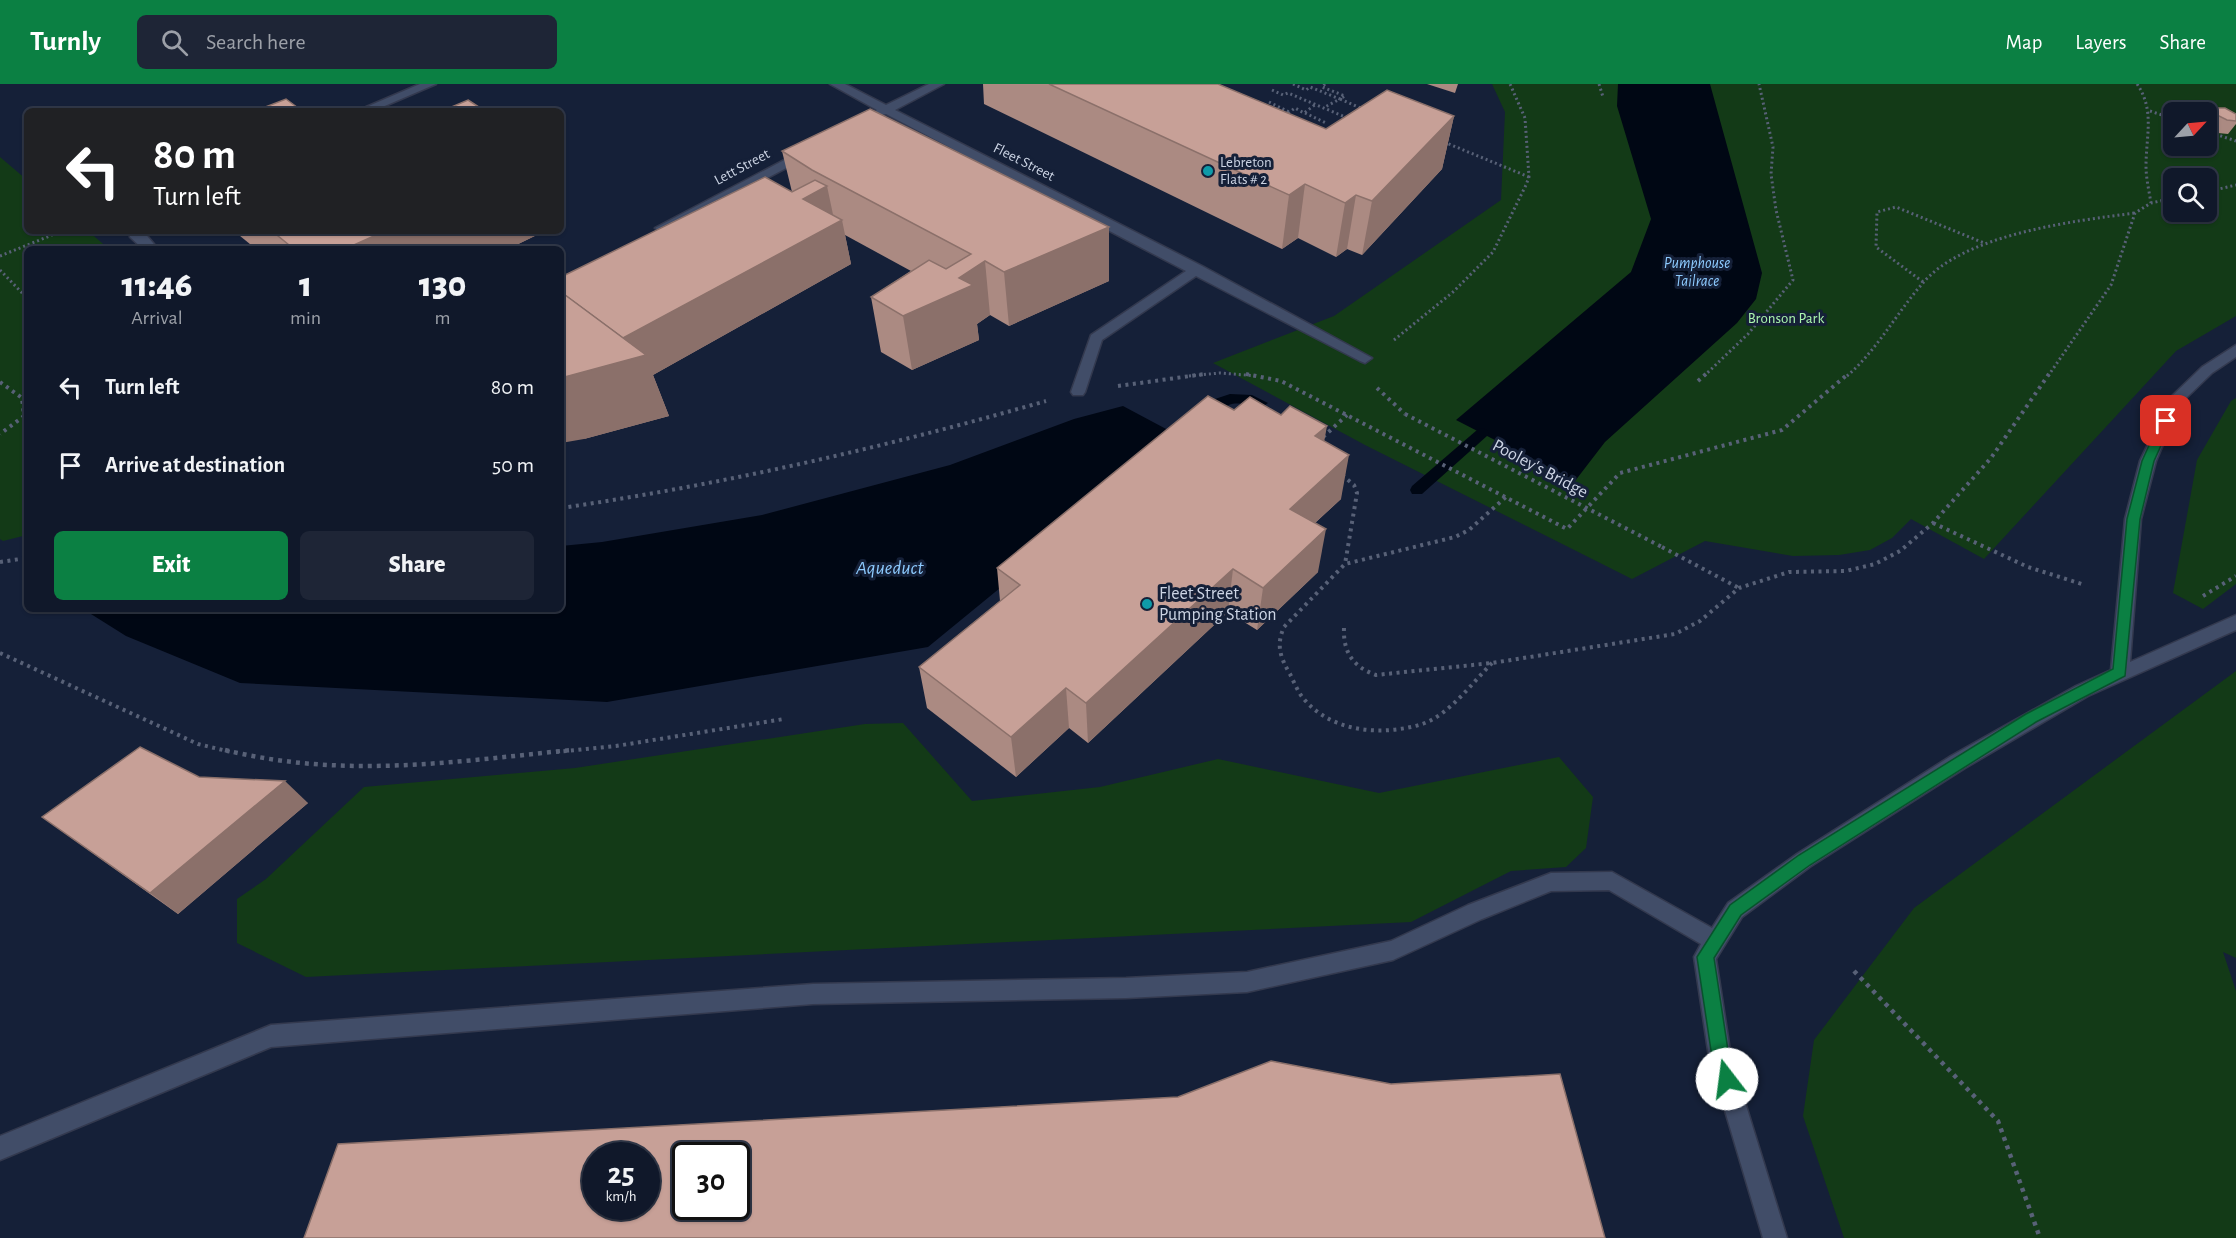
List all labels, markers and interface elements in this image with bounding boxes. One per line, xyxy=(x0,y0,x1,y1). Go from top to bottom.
search box xyxy=(137,15,557,69)
icon: search xyxy=(158,26,191,59)
text: Turnly xyxy=(30,28,101,56)
text: Search here xyxy=(206,31,306,53)
text: Map xyxy=(2006,32,2042,53)
text: Layers xyxy=(2075,32,2126,53)
text: Share xyxy=(2159,32,2206,53)
north arrow xyxy=(2163,102,2217,156)
map controls xyxy=(2163,102,2217,222)
icon: left xyxy=(54,132,132,210)
text: 80 m xyxy=(153,134,236,176)
street label: Fleet Street xyxy=(991,140,1057,184)
street label: Lett Street xyxy=(712,146,772,188)
place label: Lebreton Flats # 2 xyxy=(1220,155,1272,187)
marker: Lebreton Flats # 2 xyxy=(1201,164,1215,178)
button: search xyxy=(2163,168,2217,222)
text: Turn left xyxy=(153,183,241,210)
water label: Pumphouse Tailrace xyxy=(1664,255,1730,289)
text: 11:46 xyxy=(122,267,192,303)
text: 1 xyxy=(299,267,312,303)
text: 130 xyxy=(419,267,466,303)
text: Arrival xyxy=(131,308,183,328)
text: min xyxy=(290,308,321,328)
text: m xyxy=(435,308,451,328)
park label: Bronson Park xyxy=(1748,311,1824,326)
icon: left xyxy=(54,371,87,404)
text: Turn left xyxy=(105,376,179,398)
text: 80 m xyxy=(491,376,534,398)
pin xyxy=(2140,395,2191,446)
icon: arrive xyxy=(2149,404,2182,437)
street label: Pooley's Bridge xyxy=(1489,436,1591,502)
icon: arrive xyxy=(54,449,87,482)
text: Arrive at destination xyxy=(105,454,285,476)
text: 50 m xyxy=(492,454,534,476)
button: Exit xyxy=(54,531,288,600)
button: Share xyxy=(300,531,534,600)
water label: Aqueduct xyxy=(855,558,924,578)
place label: Fleet Street Pumping Station xyxy=(1159,585,1277,624)
marker: Fleet Street Pumping Station xyxy=(1140,597,1154,611)
position arrow xyxy=(1695,1047,1759,1111)
speed limit sign: 30 xyxy=(672,1142,750,1220)
text: 25 xyxy=(607,1159,635,1189)
text: km/h xyxy=(606,1189,636,1204)

